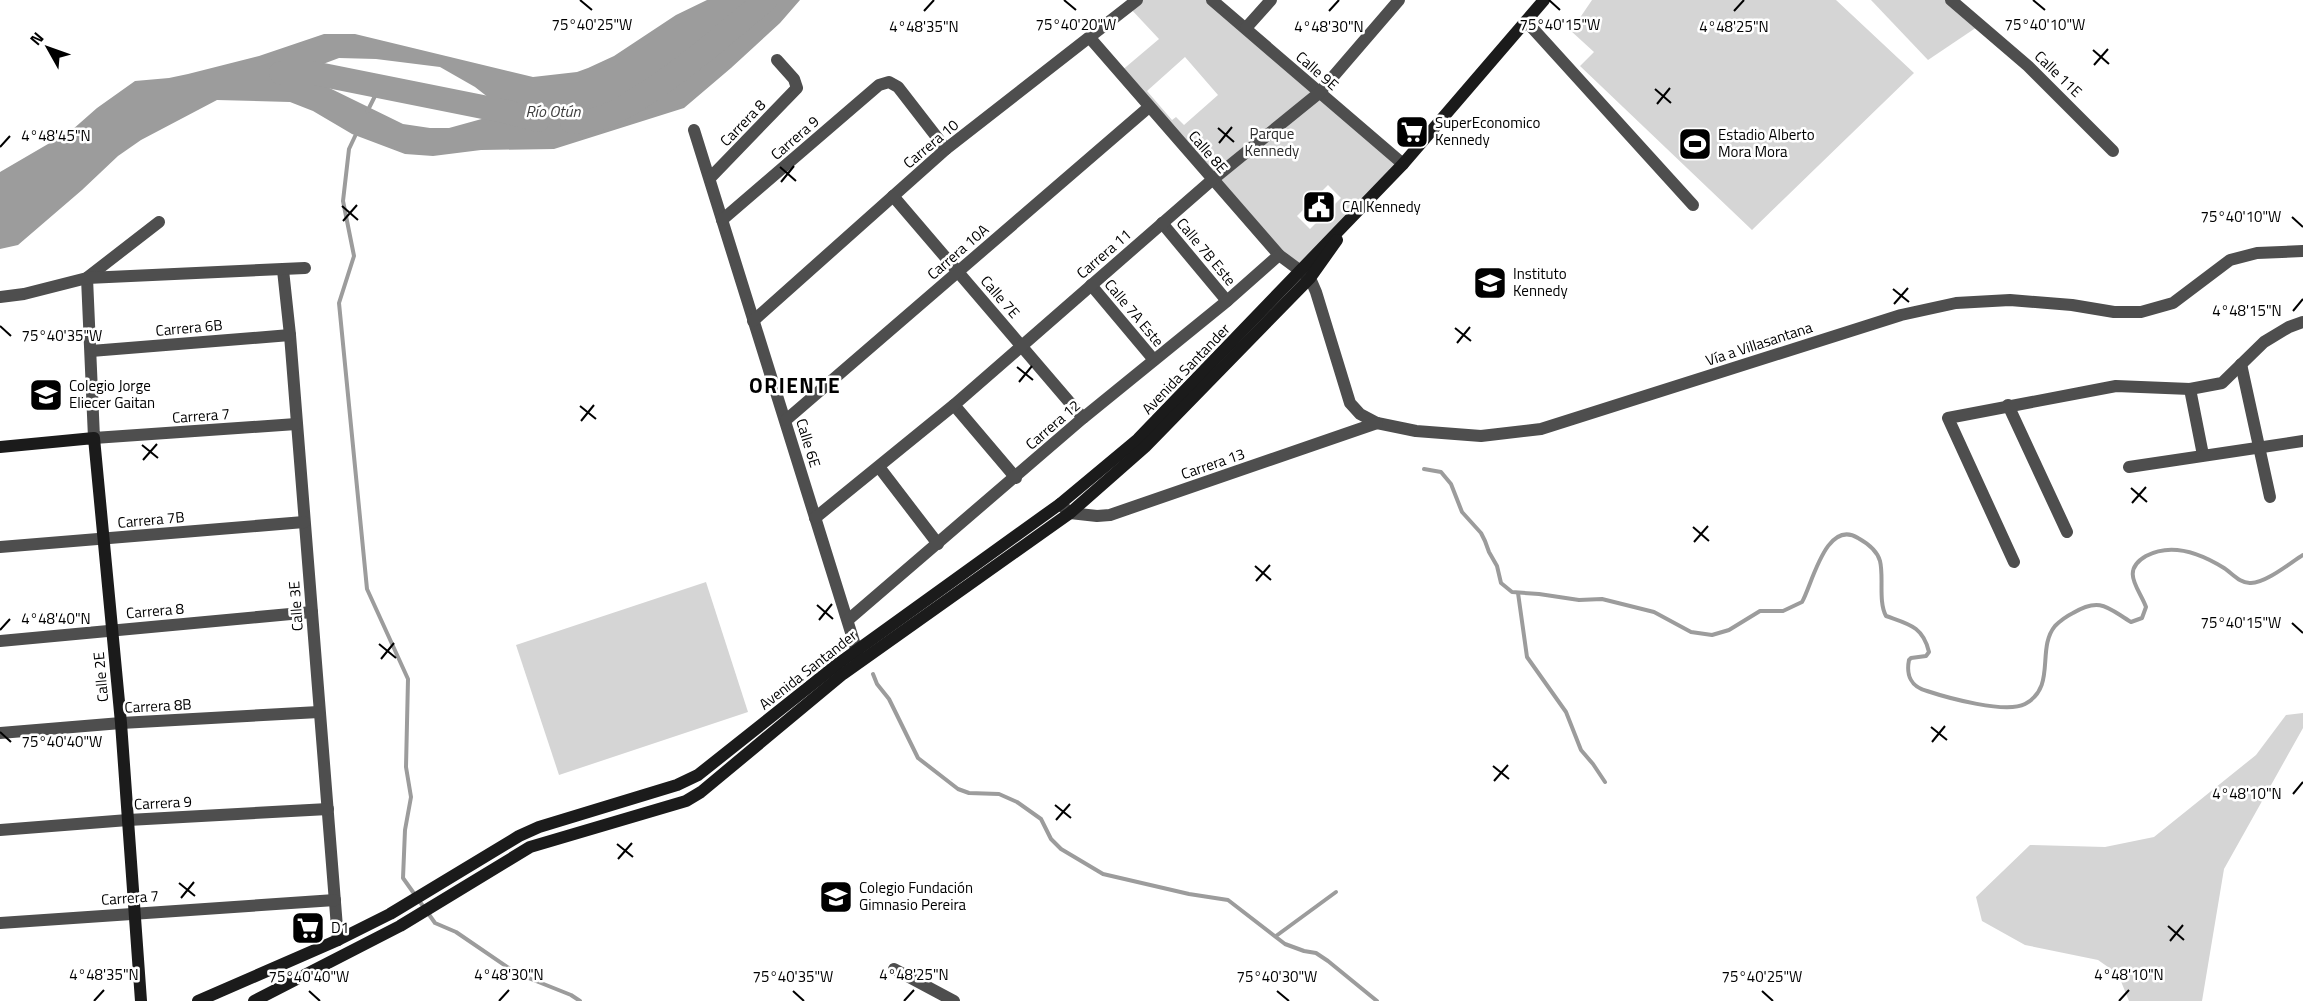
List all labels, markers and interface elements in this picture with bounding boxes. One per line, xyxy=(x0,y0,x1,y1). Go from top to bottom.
text: 75°40'25"W xyxy=(552,13,632,36)
text: 75°40'20"W xyxy=(1036,13,1116,36)
text: 75°40'15"W xyxy=(1520,13,1600,36)
text: 75°40'10"W xyxy=(2005,13,2085,36)
text: 4°48'35"N xyxy=(889,15,959,38)
text: 4°48'30"N xyxy=(1294,15,1364,38)
text: 4°48'25"N xyxy=(1699,15,1769,38)
north arrow xyxy=(18,18,78,78)
text: N xyxy=(24,26,49,50)
street label: Calle 9E xyxy=(1291,45,1344,96)
street label: Calle 11E xyxy=(2029,45,2087,102)
street label: Carrera 8 xyxy=(714,94,771,151)
water label: Río Otún xyxy=(526,99,581,123)
street label: Carrera 9 xyxy=(765,110,824,165)
place label: SuperEconomico Kennedy xyxy=(1435,111,1541,151)
street label: Carrera 10 xyxy=(898,114,963,174)
supermarket icon: SuperEconomico Kennedy xyxy=(1394,114,1430,150)
park label: Parque Kennedy xyxy=(1245,122,1299,162)
place label: Estadio Alberto Mora Mora xyxy=(1718,123,1815,163)
text: 4°48'45"N xyxy=(21,124,91,147)
street label: Calle 8E xyxy=(1183,125,1234,178)
sports icon: Estadio Alberto Mora Mora xyxy=(1677,126,1713,162)
public building icon: CAI Kennedy xyxy=(1301,189,1337,225)
place label: CAI Kennedy xyxy=(1342,195,1421,218)
text: 75°40'10"W xyxy=(2201,205,2281,228)
street label: Calle 7B Este xyxy=(1171,213,1242,291)
street label: Carrera 10A xyxy=(922,218,994,285)
street label: Carrera 11 xyxy=(1071,223,1136,284)
place label: Instituto Kennedy xyxy=(1513,262,1568,302)
school or university icon: Instituto Kennedy xyxy=(1472,265,1508,301)
street label: Calle 7E xyxy=(975,270,1026,323)
street label: Calle 7A Este xyxy=(1099,274,1170,352)
text: 4°48'15"N xyxy=(2212,299,2282,322)
street label: Carrera 6B xyxy=(155,313,223,342)
street label: Vía a Villasantana xyxy=(1703,315,1816,372)
street label: Avenida Santander xyxy=(1136,318,1235,419)
text: 75°40'35"W xyxy=(22,324,102,347)
district label: ORIENTE xyxy=(749,369,841,401)
place label: Colegio Jorge Eliecer Gaitan xyxy=(69,374,155,414)
school or university icon: Colegio Jorge Eliecer Gaitan xyxy=(28,377,64,413)
street label: Carrera 12 xyxy=(1020,394,1085,455)
street label: Carrera 7 xyxy=(171,402,231,429)
street label: Calle 6E xyxy=(790,415,827,470)
street label: Carrera 13 xyxy=(1178,442,1248,485)
street label: Carrera 7B xyxy=(117,505,185,534)
street label: Calle 3E xyxy=(282,580,309,632)
street label: Carrera 8 xyxy=(125,597,185,624)
text: 4°48'40"N xyxy=(21,607,91,630)
text: 75°40'15"W xyxy=(2201,611,2281,634)
street label: Avenida Santander xyxy=(754,624,862,715)
street label: Calle 2E xyxy=(87,651,114,703)
street label: Carrera 8B xyxy=(124,692,192,719)
text: 75°40'40"W xyxy=(22,730,102,753)
text: 4°48'10"N xyxy=(2212,782,2282,805)
street label: Carrera 9 xyxy=(133,790,192,815)
place label: Colegio Fundación Gimnasio Pereira xyxy=(859,876,973,916)
school or university icon: Colegio Fundación Gimnasio Pereira xyxy=(818,879,854,915)
street label: Carrera 7 xyxy=(100,884,160,911)
supermarket icon: D1 xyxy=(290,910,326,946)
place label: D1 xyxy=(331,916,349,939)
text: 4°48'35"N xyxy=(69,963,139,986)
text: 4°48'30"N xyxy=(474,963,544,986)
text: 4°48'25"N xyxy=(879,963,949,986)
text: 4°48'10"N xyxy=(2094,963,2164,986)
text: 75°40'40"W xyxy=(269,965,349,988)
text: 75°40'35"W xyxy=(753,965,833,988)
text: 75°40'30"W xyxy=(1237,965,1317,988)
text: 75°40'25"W xyxy=(1722,965,1802,988)

